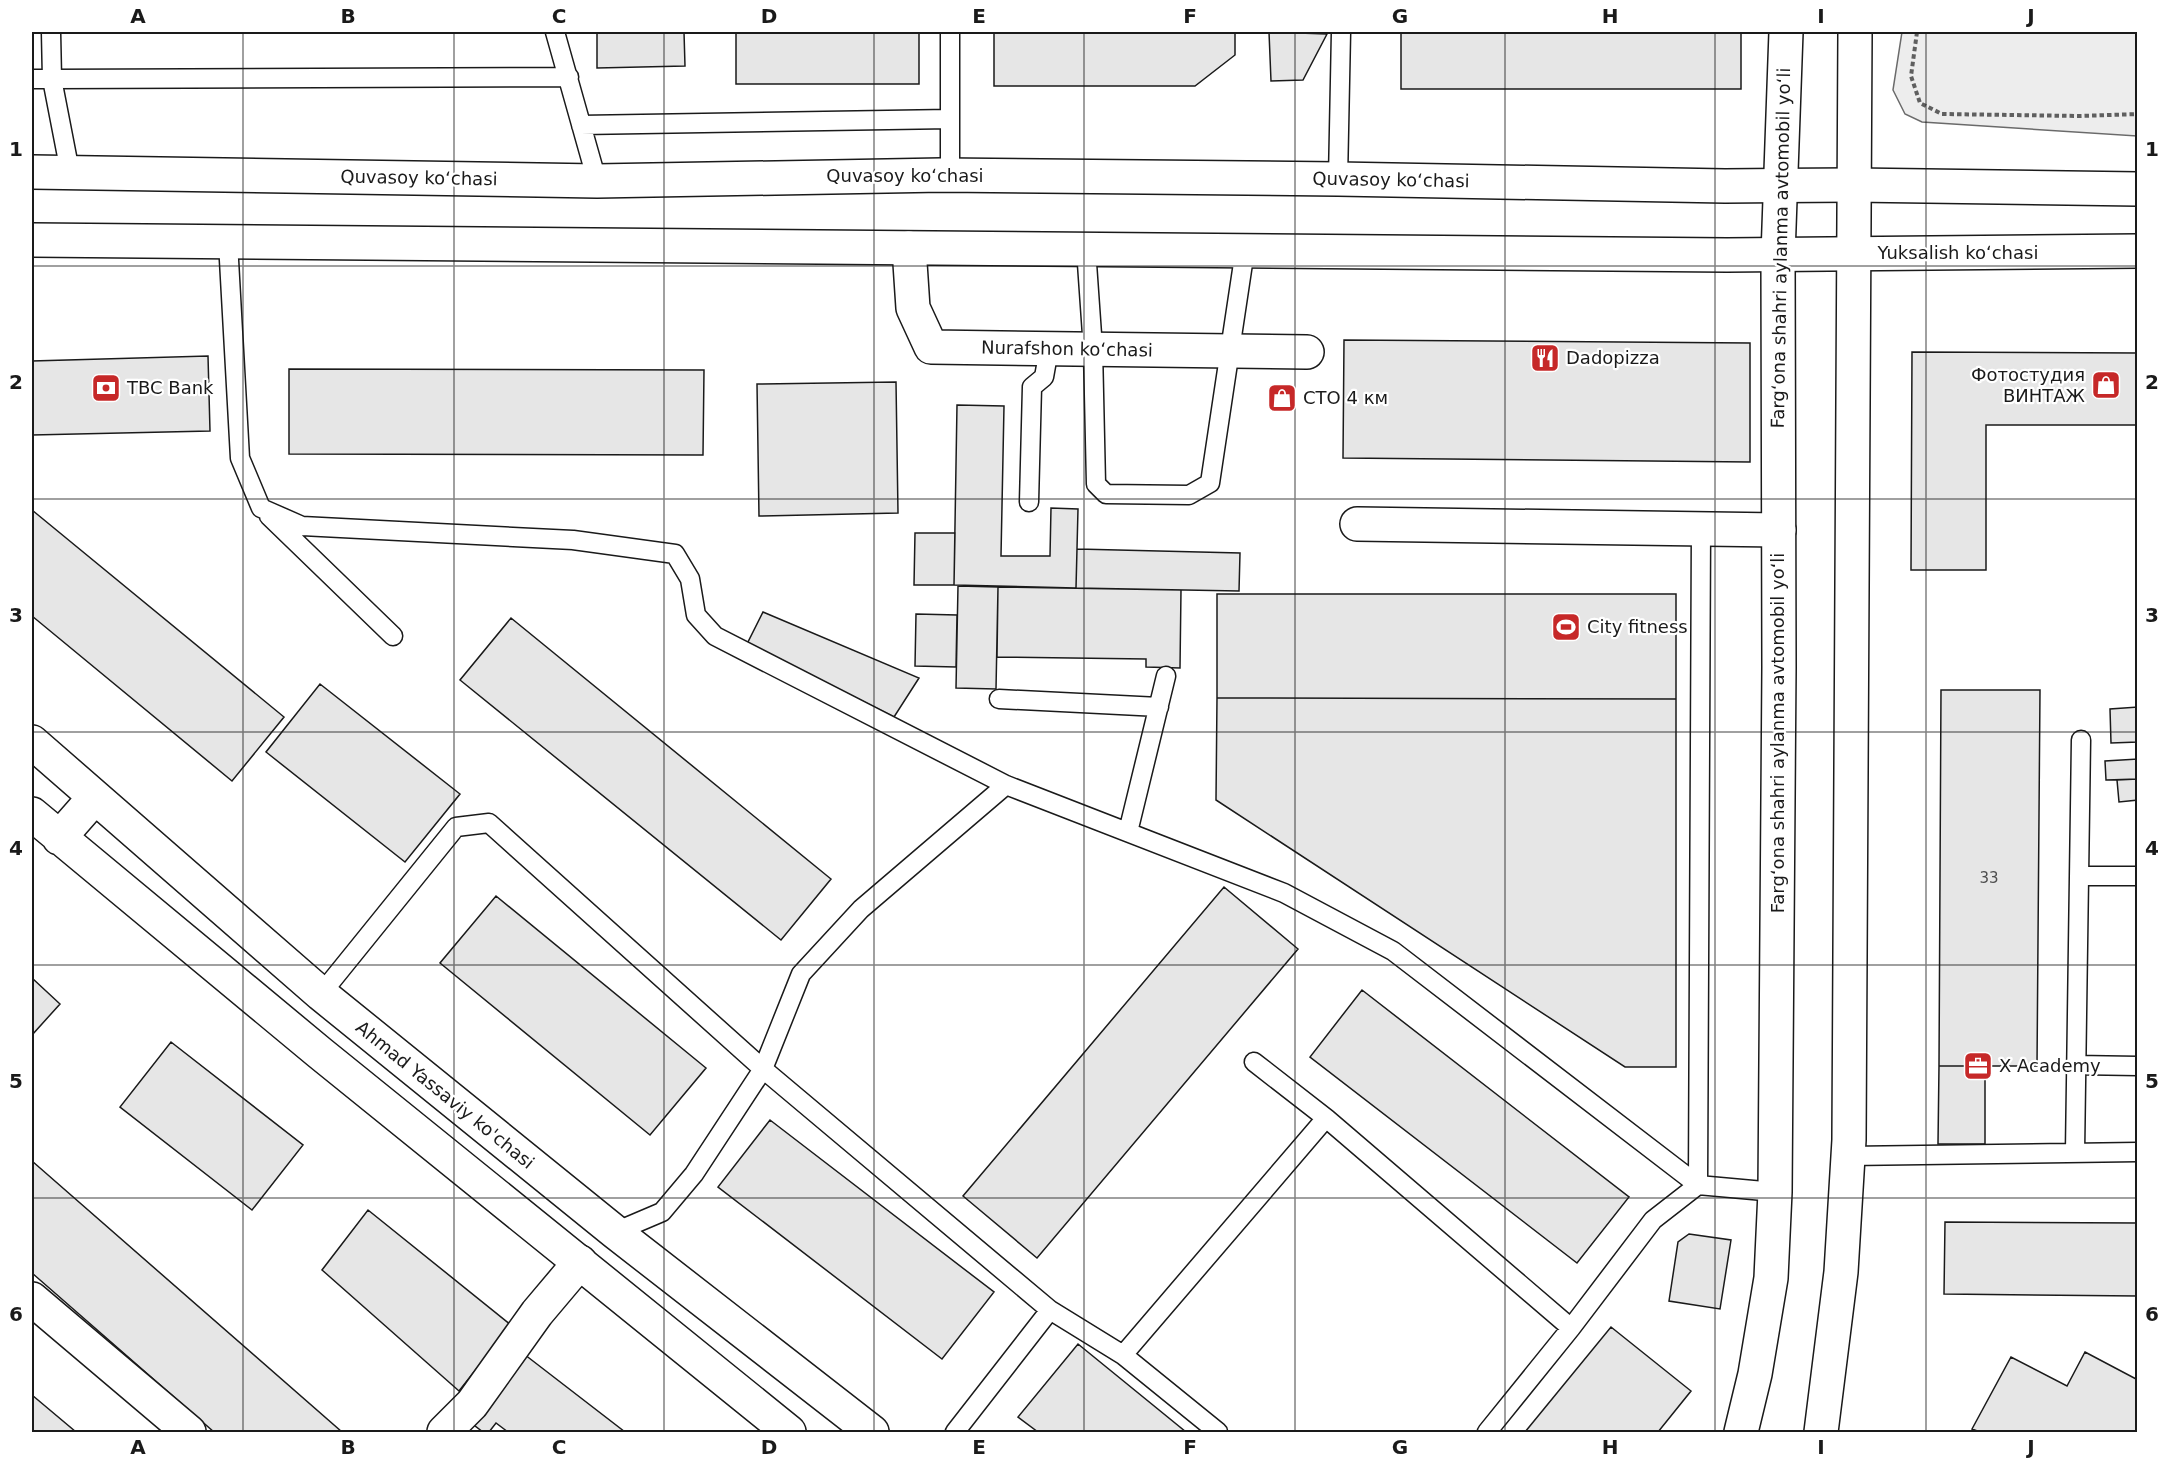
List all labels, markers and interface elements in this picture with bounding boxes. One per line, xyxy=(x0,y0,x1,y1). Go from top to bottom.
text: A xyxy=(130,4,146,28)
text: B xyxy=(340,4,356,28)
text: C xyxy=(552,4,566,28)
text: D xyxy=(761,4,777,28)
text: E xyxy=(972,4,986,28)
text: F xyxy=(1183,4,1197,28)
text: G xyxy=(1392,4,1408,28)
text: H xyxy=(1602,4,1618,28)
text: I xyxy=(1817,4,1825,28)
text: J xyxy=(2025,4,2035,28)
street label: Fargʻona shahri aylanma avtomobil yoʻli xyxy=(1767,67,1794,429)
text: 1 xyxy=(9,137,23,161)
text: 1 xyxy=(2145,137,2159,161)
street label: Quvasoy koʻchasi xyxy=(826,165,984,186)
street label: Quvasoy koʻchasi xyxy=(340,166,498,189)
street label: Quvasoy koʻchasi xyxy=(1312,168,1470,191)
street label: Yuksalish koʻchasi xyxy=(1877,242,2038,263)
street label: Nurafshon koʻchasi xyxy=(981,337,1153,360)
restaurant icon: Dadopizza xyxy=(1529,342,1561,374)
place label: Dadopizza xyxy=(1566,347,1660,368)
place label: Фотостудия ВИНТАЖ xyxy=(1971,364,2086,406)
shop icon: Фотостудия ВИНТАЖ xyxy=(2090,369,2122,401)
text: 2 xyxy=(9,370,23,394)
text: 2 xyxy=(2145,370,2159,394)
bank icon: TBC Bank xyxy=(90,372,122,404)
place label: TBC Bank xyxy=(126,377,214,398)
shop icon: СТО 4 км xyxy=(1266,382,1298,414)
place label: СТО 4 км xyxy=(1303,387,1388,408)
street label: Fargʻona shahri aylanma avtomobil yoʻli xyxy=(1767,553,1788,913)
text: 3 xyxy=(9,603,23,627)
text: 3 xyxy=(2145,603,2159,627)
sports icon: City fitness xyxy=(1550,611,1582,643)
place label: City fitness xyxy=(1587,616,1688,637)
text: 4 xyxy=(9,836,23,860)
text: 4 xyxy=(2145,836,2159,860)
house number: 33 xyxy=(1979,869,1999,887)
street label: Ahmad Yassaviy ko'chasi xyxy=(352,1016,539,1173)
office icon: X Academy xyxy=(1962,1050,1994,1082)
place label: X Academy xyxy=(1999,1055,2101,1076)
text: 5 xyxy=(9,1069,23,1093)
text: 5 xyxy=(2145,1069,2159,1093)
text: 6 xyxy=(9,1302,23,1326)
text: 6 xyxy=(2145,1302,2159,1326)
text: A xyxy=(130,1435,146,1459)
text: B xyxy=(340,1435,356,1459)
text: C xyxy=(552,1435,566,1459)
text: D xyxy=(761,1435,777,1459)
text: E xyxy=(972,1435,986,1459)
text: F xyxy=(1183,1435,1197,1459)
text: G xyxy=(1392,1435,1408,1459)
text: H xyxy=(1602,1435,1618,1459)
text: I xyxy=(1817,1435,1825,1459)
text: J xyxy=(2025,1435,2035,1459)

